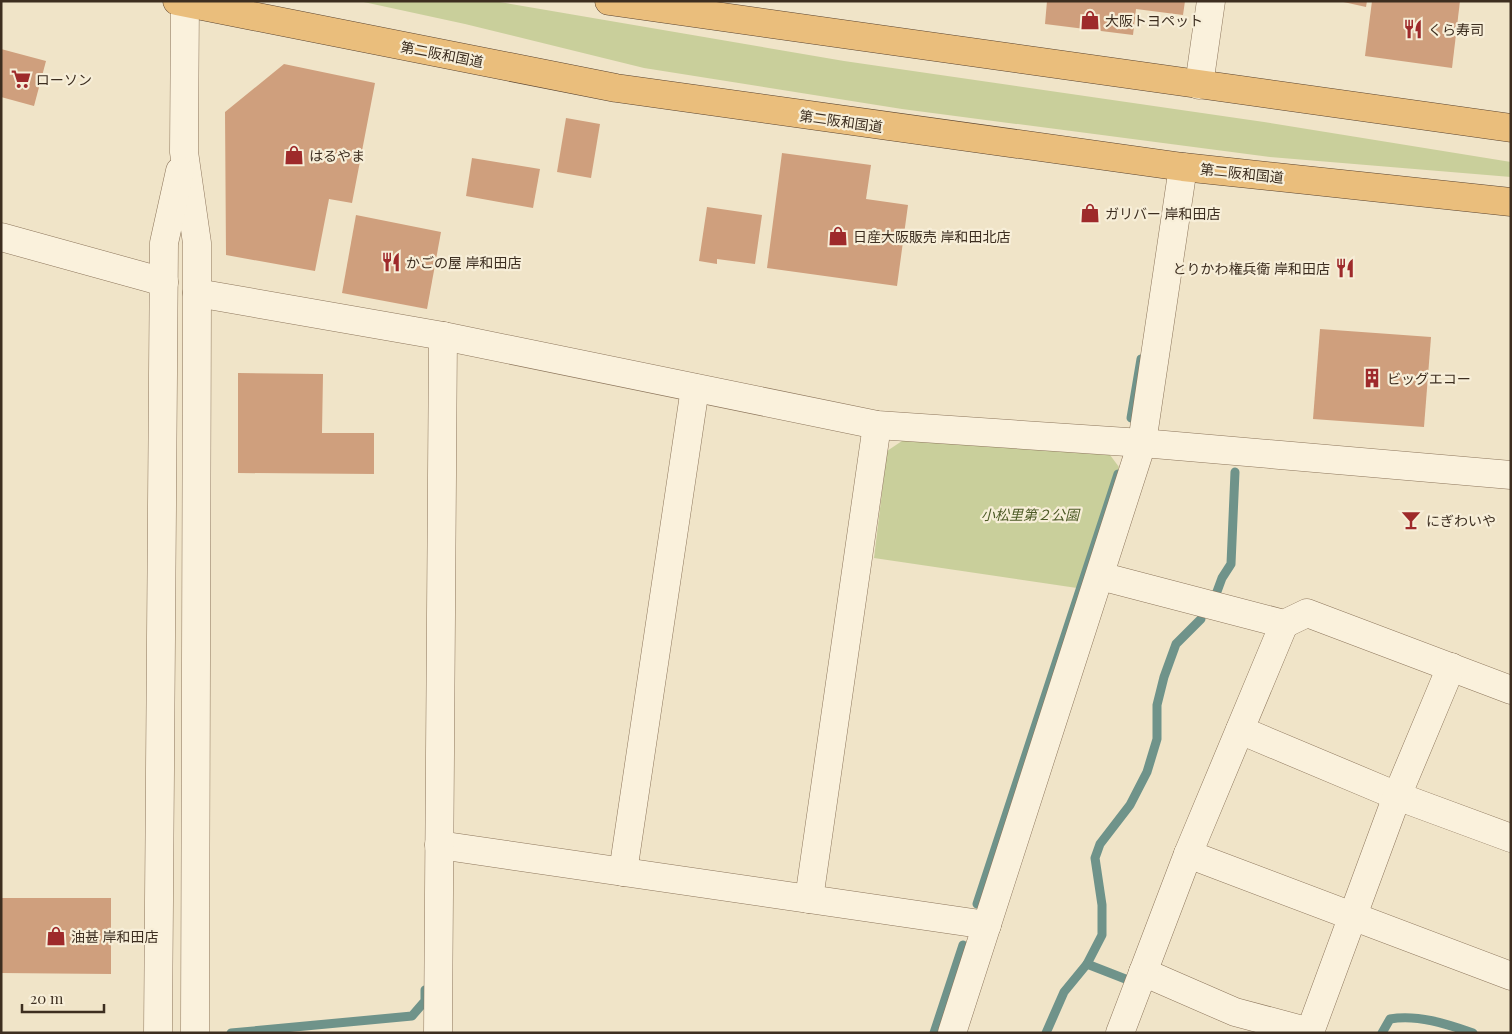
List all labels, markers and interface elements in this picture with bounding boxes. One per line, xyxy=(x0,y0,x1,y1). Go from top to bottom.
shop icon: 大阪トヨペット xyxy=(1079,9,1101,31)
place label: 大阪トヨペット xyxy=(1105,11,1203,30)
restaurant icon: くら寿司 xyxy=(1402,18,1424,40)
place label: くら寿司 xyxy=(1428,20,1484,39)
street label: 第二阪和国道 xyxy=(399,37,485,71)
supermarket icon: ローソン xyxy=(10,68,32,90)
place label: ローソン xyxy=(36,70,92,89)
street label: 第二阪和国道 xyxy=(798,106,884,136)
shop icon: はるやま xyxy=(283,144,305,166)
place label: はるやま xyxy=(309,146,365,165)
street label: 第二阪和国道 xyxy=(1199,159,1285,187)
shop icon: ガリバー 岸和田店 xyxy=(1079,202,1101,224)
place label: ガリバー 岸和田店 xyxy=(1105,204,1221,223)
shop icon: 日産大阪販売 岸和田北店 xyxy=(827,225,849,247)
place label: 日産大阪販売 岸和田北店 xyxy=(853,227,1011,246)
restaurant icon: かごの屋 岸和田店 xyxy=(380,251,402,273)
place label: かごの屋 岸和田店 xyxy=(406,253,522,272)
restaurant icon: とりかわ権兵衛 岸和田店 xyxy=(1334,257,1356,279)
place label: とりかわ権兵衛 岸和田店 xyxy=(1173,259,1330,278)
building icon: ビッグエコー xyxy=(1361,367,1383,389)
place label: ビッグエコー xyxy=(1387,369,1471,388)
park label: 小松里第２公園 xyxy=(981,505,1081,524)
bar icon: にぎわいや xyxy=(1400,509,1422,531)
place label: にぎわいや xyxy=(1426,511,1496,530)
shop icon: 油甚 岸和田店 xyxy=(45,925,67,947)
place label: 油甚 岸和田店 xyxy=(71,927,159,946)
scale bar xyxy=(22,982,105,1014)
text: 20 m xyxy=(30,988,64,1008)

